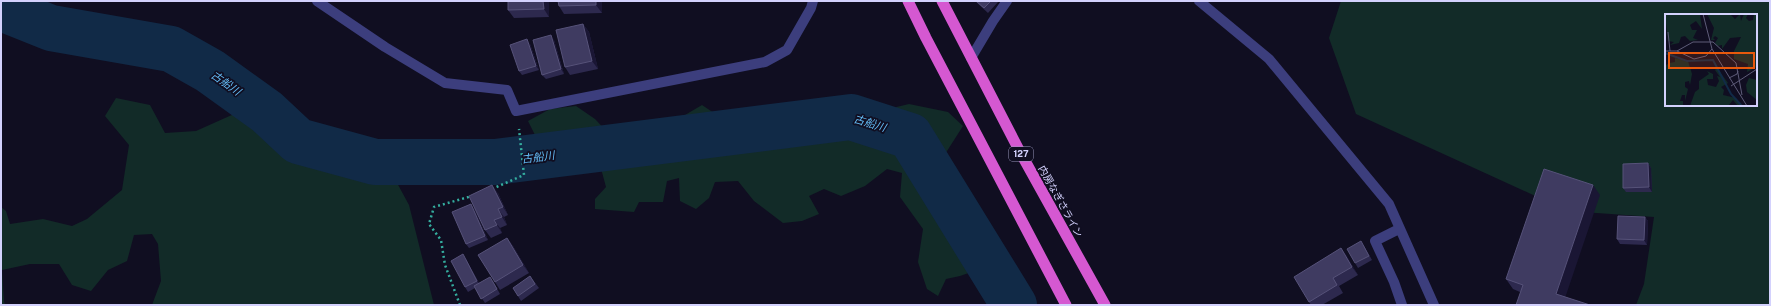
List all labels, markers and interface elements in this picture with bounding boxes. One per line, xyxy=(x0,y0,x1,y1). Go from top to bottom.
inset map xyxy=(1665,14,1757,106)
water label: 古船川 xyxy=(209,69,244,98)
water label: 古船川 xyxy=(852,112,888,134)
road number: 127 xyxy=(1009,147,1033,161)
water label: 古船川 xyxy=(521,149,556,165)
street label: 内房なぎさライン xyxy=(1036,163,1086,239)

